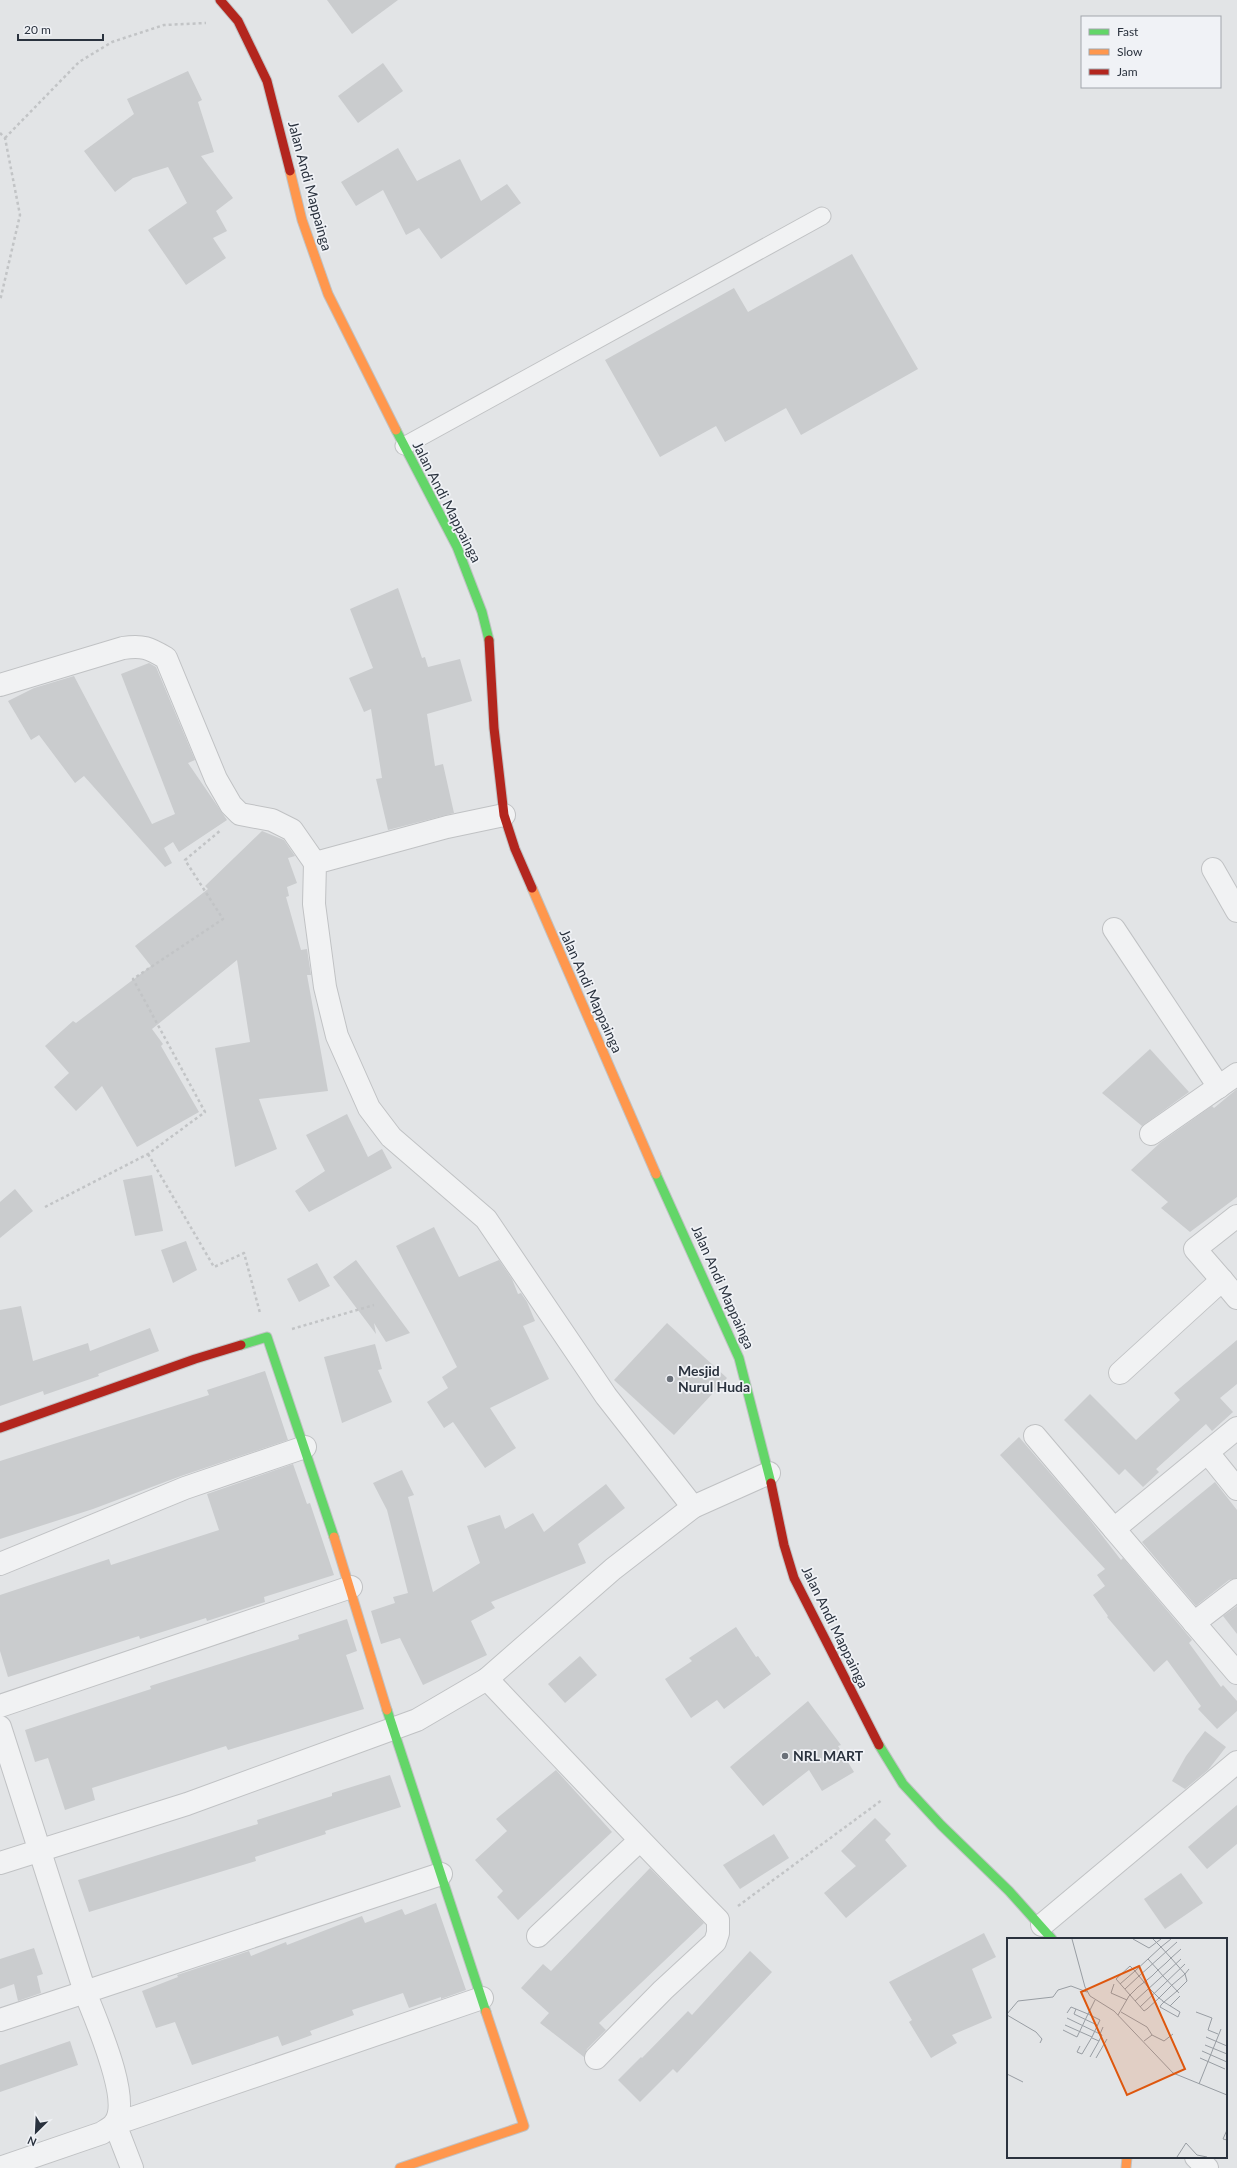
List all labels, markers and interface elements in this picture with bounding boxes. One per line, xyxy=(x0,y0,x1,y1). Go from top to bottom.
scale bar xyxy=(18,16,103,42)
legend xyxy=(1081,16,1221,88)
text: 20 m xyxy=(24,22,51,37)
text: Fast xyxy=(1117,24,1139,39)
text: Slow xyxy=(1117,44,1143,59)
text: Jam xyxy=(1117,64,1138,79)
street label: Jalan Andi Mappainga xyxy=(285,119,336,253)
street label: Jalan Andi Mappainga xyxy=(410,438,485,565)
street label: Jalan Andi Mappainga xyxy=(557,926,626,1055)
street label: Jalan Andi Mappainga xyxy=(689,1222,758,1351)
place label: Mesjid Nurul Huda xyxy=(678,1362,750,1395)
marker: Mesjid Nurul Huda xyxy=(665,1374,675,1384)
street label: Jalan Andi Mappainga xyxy=(799,1563,872,1691)
place label: NRL MART xyxy=(793,1747,864,1764)
marker: NRL MART xyxy=(780,1751,790,1761)
inset map xyxy=(1007,1938,1227,2158)
north arrow xyxy=(16,2112,56,2152)
text: N xyxy=(25,2134,38,2149)

